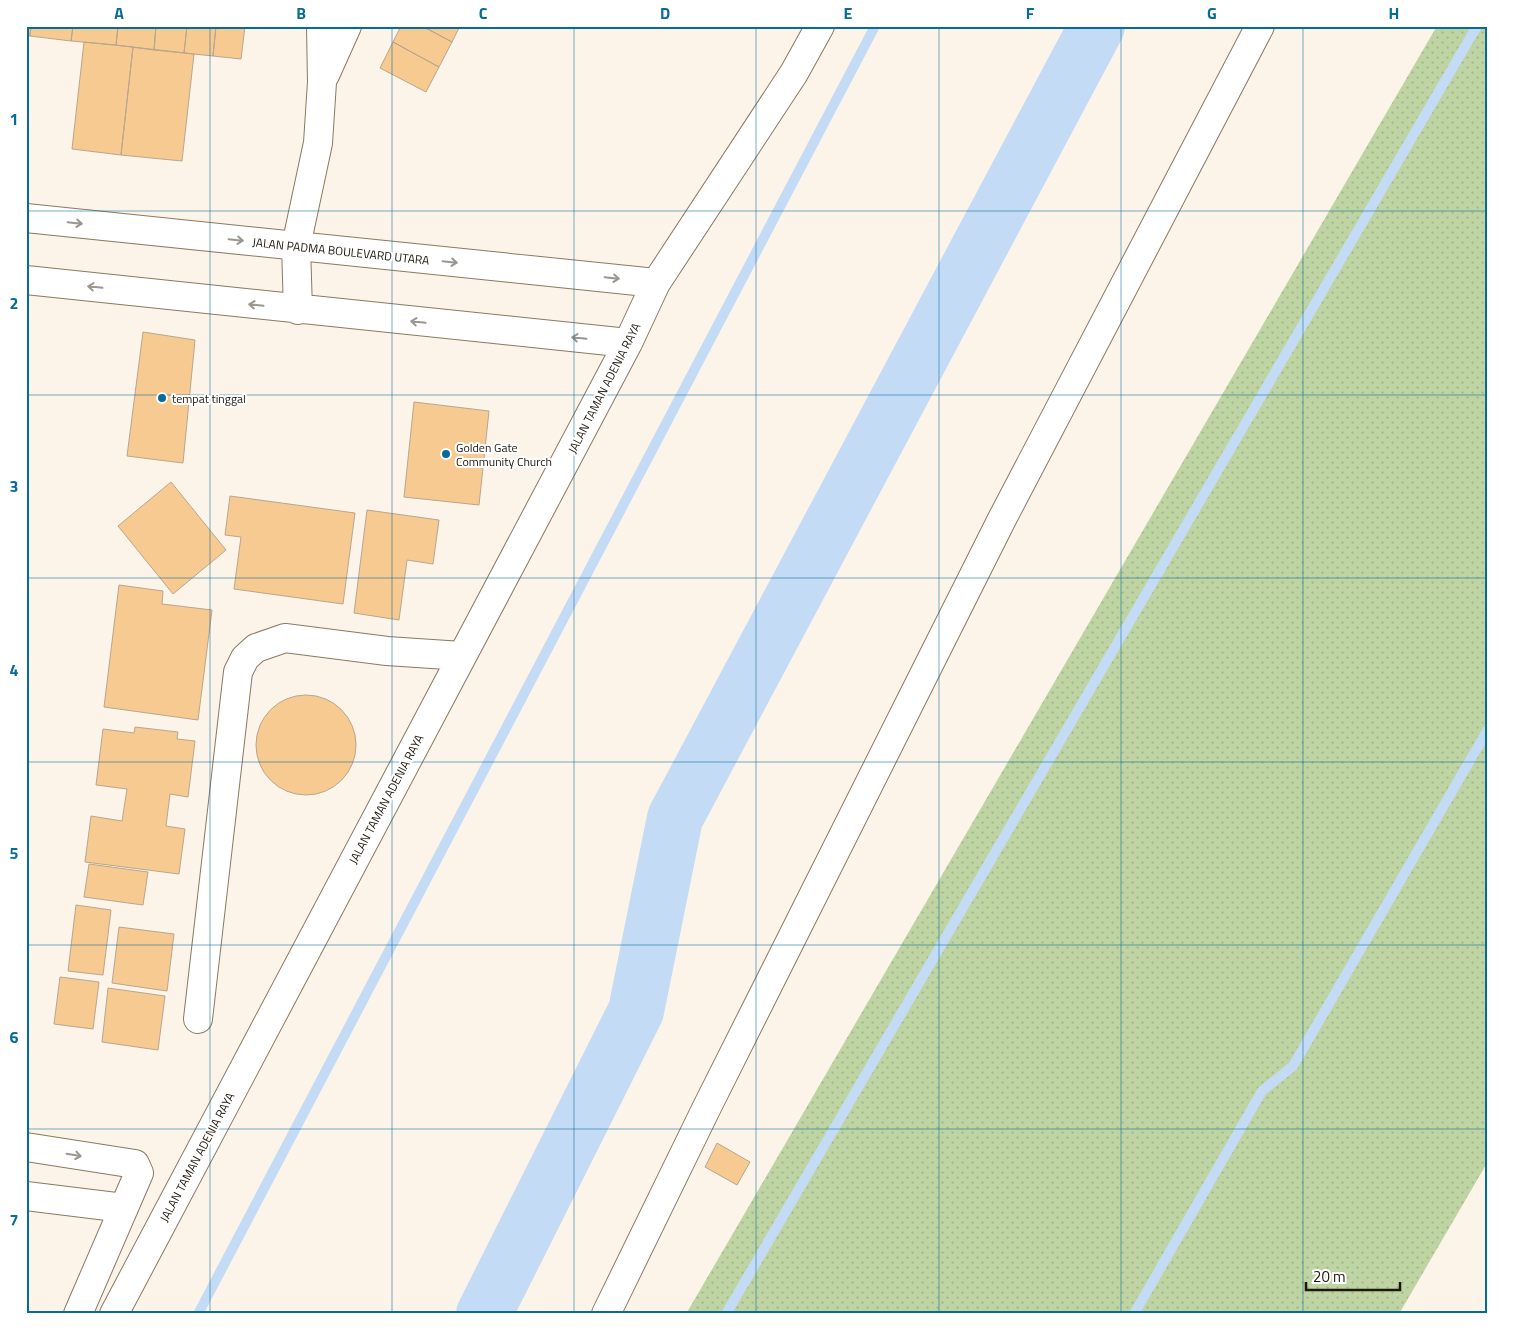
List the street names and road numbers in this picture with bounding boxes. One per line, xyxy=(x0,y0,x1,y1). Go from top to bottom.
street label: JALAN PADMA BOULEVARD UTARA xyxy=(252,232,430,270)
street label: JALAN TAMAN ADENIA RAYA xyxy=(563,319,645,457)
street label: JALAN TAMAN ADENIA RAYA xyxy=(344,731,428,867)
street label: JALAN TAMAN ADENIA RAYA xyxy=(155,1089,239,1225)

